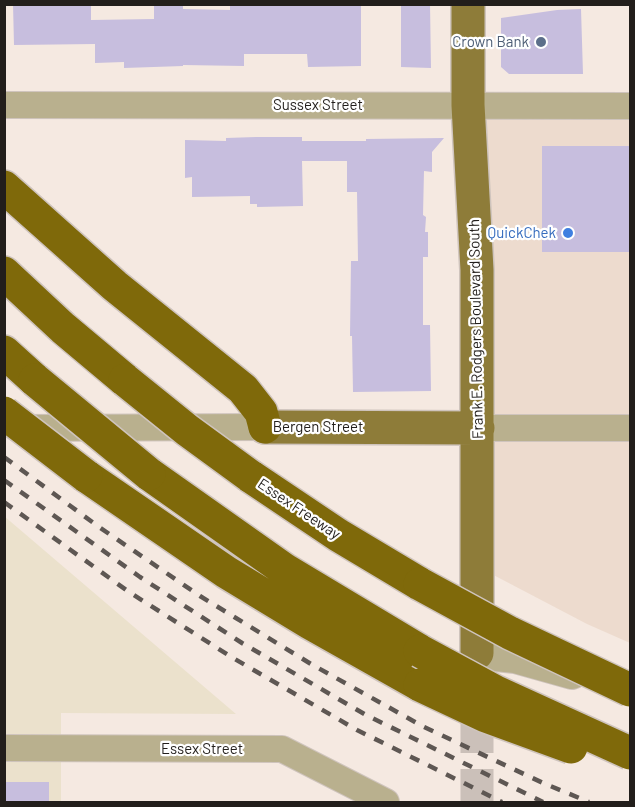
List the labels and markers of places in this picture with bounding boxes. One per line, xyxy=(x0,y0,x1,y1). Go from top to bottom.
place label: Crown Bank xyxy=(452,33,529,51)
marker: Crown Bank xyxy=(534,35,548,49)
place label: QuickChek xyxy=(488,224,556,242)
marker: QuickChek xyxy=(561,226,575,240)

